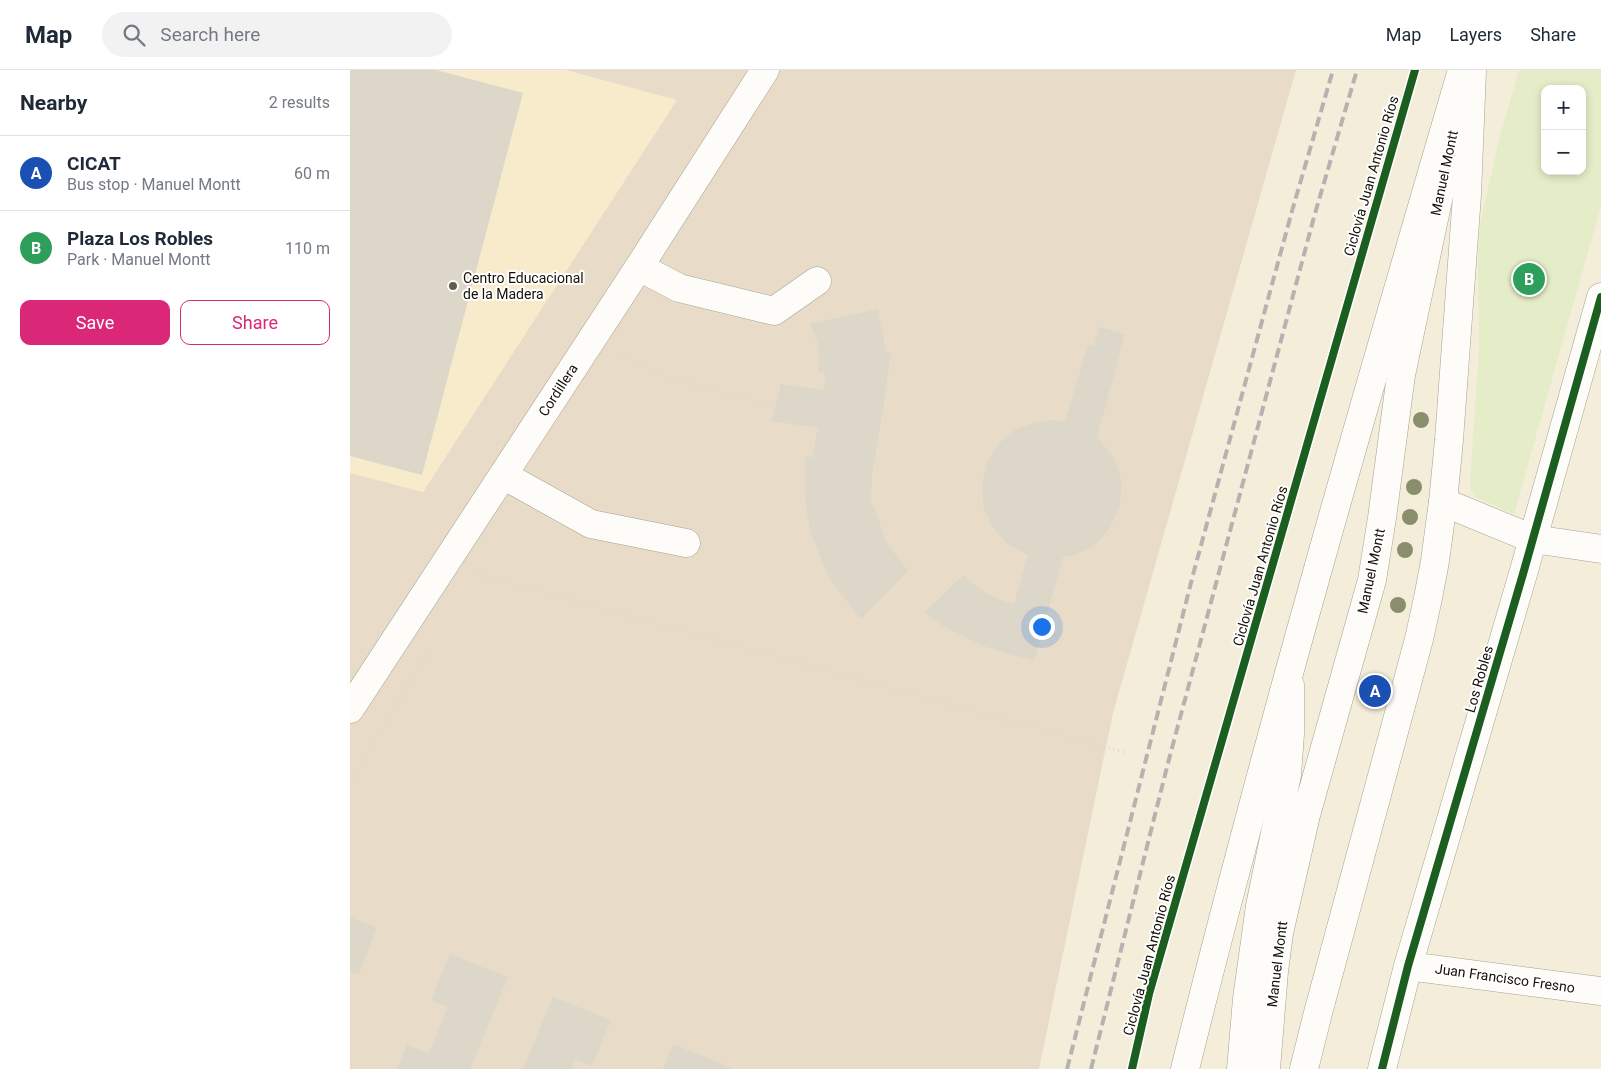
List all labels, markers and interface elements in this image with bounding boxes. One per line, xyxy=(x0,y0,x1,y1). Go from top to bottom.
search box xyxy=(102,12,452,57)
text: Map xyxy=(25,21,72,49)
icon: search xyxy=(120,21,148,49)
text: Search here xyxy=(160,23,260,46)
text: Map xyxy=(1386,24,1421,45)
text: Layers xyxy=(1449,24,1502,45)
text: Share xyxy=(1530,24,1576,45)
map controls xyxy=(1541,85,1586,175)
button: + xyxy=(1541,85,1586,130)
text: Nearby xyxy=(20,91,87,115)
text: 2 results xyxy=(269,93,330,112)
street label: Ciclovía Juan Antonio Ríos xyxy=(1340,94,1402,258)
street label: Manuel Montt xyxy=(1427,129,1461,217)
button: − xyxy=(1541,130,1586,175)
text: CICAT xyxy=(67,152,121,175)
text: A xyxy=(31,164,41,183)
text: 60 m xyxy=(294,164,330,183)
text: Bus stop · Manuel Montt xyxy=(67,175,241,194)
text: Plaza Los Robles xyxy=(67,227,213,250)
text: B xyxy=(31,239,41,258)
text: 110 m xyxy=(285,239,330,258)
text: Park · Manuel Montt xyxy=(67,250,210,269)
pin: B xyxy=(1513,260,1545,298)
place label: Centro Educacional de la Madera xyxy=(463,270,584,302)
marker: Centro Educacional de la Madera xyxy=(447,280,459,292)
button: Save xyxy=(20,300,170,345)
button: Share xyxy=(180,300,330,345)
street label: Cordillera xyxy=(535,361,581,419)
street label: Ciclovía Juan Antonio Ríos xyxy=(1229,484,1291,648)
street label: Manuel Montt xyxy=(1354,527,1388,615)
your location xyxy=(1029,614,1055,640)
street label: Los Robles xyxy=(1462,644,1496,714)
pin: A xyxy=(1359,672,1391,710)
street label: Ciclovía Juan Antonio Ríos xyxy=(1120,873,1178,1037)
street label: Manuel Montt xyxy=(1264,920,1290,1008)
street label: Juan Francisco Fresno xyxy=(1434,960,1576,996)

